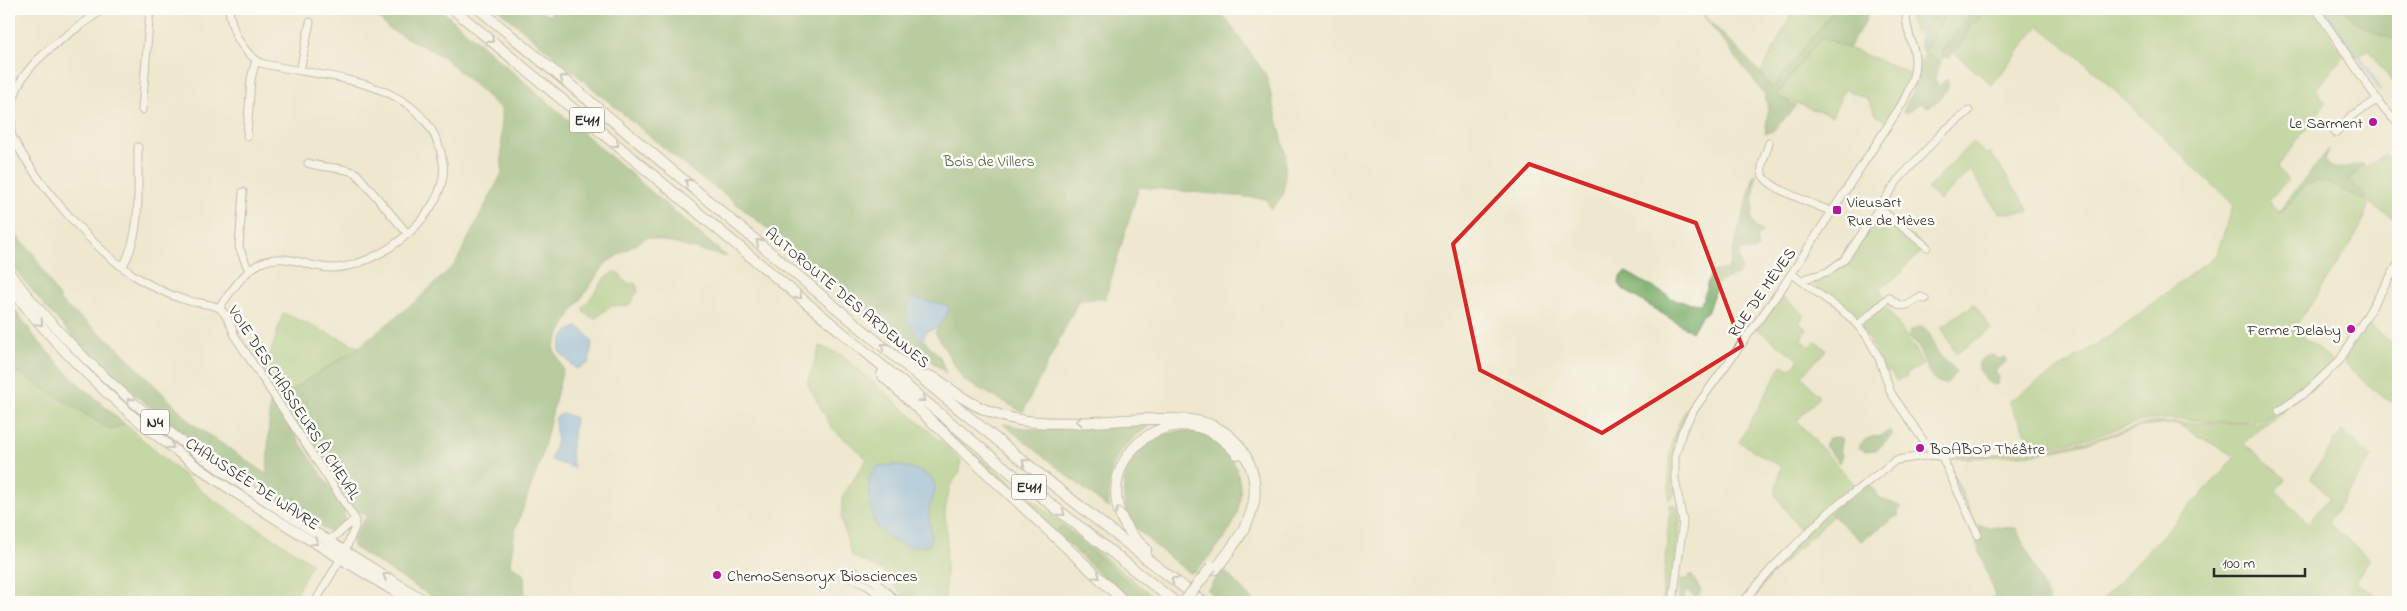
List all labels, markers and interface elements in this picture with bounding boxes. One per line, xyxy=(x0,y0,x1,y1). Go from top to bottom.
one-way arrow xyxy=(485,34,494,42)
one-way arrow xyxy=(560,76,569,84)
road number: E411 xyxy=(570,108,604,132)
place label: Le Sarment xyxy=(2289,112,2364,136)
marker: Le Sarment xyxy=(2367,116,2379,128)
one-way arrow xyxy=(610,138,619,147)
park label: Bois de Villers xyxy=(942,150,1035,174)
one-way arrow xyxy=(684,179,693,188)
place label: Vieusart Rue de Mèves xyxy=(1846,191,1935,233)
marker: Vieusart Rue de Mèves xyxy=(1831,204,1843,216)
street label: AUTOROUTE DES ARDENNES xyxy=(759,222,934,375)
one-way arrow xyxy=(756,239,765,247)
street label: RUE DE MÈVES xyxy=(1723,243,1803,343)
one-way arrow xyxy=(793,291,802,299)
street label: VOIE DES CHASSEURS À CHEVAL xyxy=(221,300,365,505)
one-way arrow xyxy=(34,318,43,327)
place label: Ferme Delaby xyxy=(2246,319,2341,343)
marker: Ferme Delaby xyxy=(2345,323,2357,335)
one-way arrow xyxy=(880,343,889,352)
one-way arrow xyxy=(917,393,926,402)
one-way arrow xyxy=(127,398,136,407)
road number: N4 xyxy=(141,410,169,434)
one-way arrow xyxy=(1074,415,1082,426)
street label: CHAUSSÉE DE WAVRE xyxy=(180,432,324,537)
place label: BOABOP Théâtre xyxy=(1929,438,2046,462)
one-way arrow xyxy=(165,441,174,449)
marker: BOABOP Théâtre xyxy=(1914,442,1926,454)
one-way arrow xyxy=(1021,459,1030,468)
road number: E411 xyxy=(1012,474,1046,500)
one-way arrow xyxy=(1115,507,1125,515)
one-way arrow xyxy=(1056,508,1065,516)
one-way arrow xyxy=(309,536,319,545)
scale bar xyxy=(2214,546,2306,578)
text: 100 m xyxy=(2222,553,2255,575)
place label: ChemoSensoryX Biosciences xyxy=(727,565,918,589)
marker: ChemoSensoryX Biosciences xyxy=(711,569,723,581)
one-way arrow xyxy=(1091,570,1100,579)
one-way arrow xyxy=(382,573,391,583)
one-way arrow xyxy=(1170,577,1180,586)

